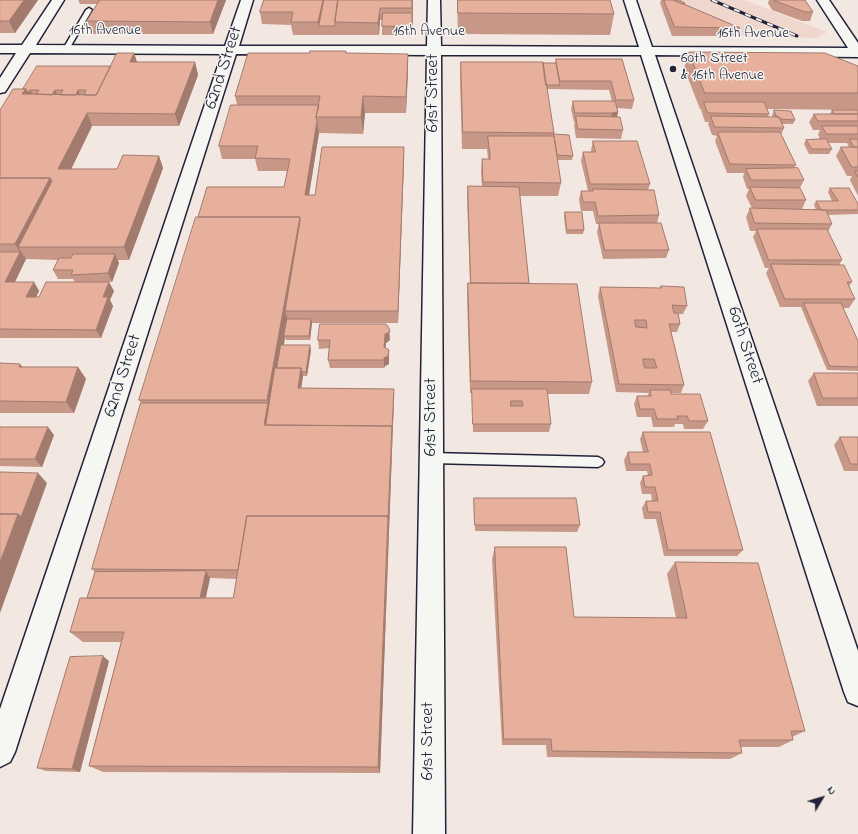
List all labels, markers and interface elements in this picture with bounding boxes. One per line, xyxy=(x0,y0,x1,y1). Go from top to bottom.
street label: 16th Avenue xyxy=(69,23,141,41)
street label: 62nd Street xyxy=(201,24,249,112)
street label: 16th Avenue xyxy=(393,24,465,42)
street label: 16th Avenue xyxy=(717,26,789,44)
place label: 60th Street & 16th Avenue xyxy=(681,51,764,86)
street label: 61st Street xyxy=(423,54,445,132)
marker: 60th Street & 16th Avenue xyxy=(668,64,678,74)
street label: 60th Street xyxy=(721,305,767,387)
street label: 62nd Street xyxy=(100,332,148,420)
street label: 61st Street xyxy=(421,378,443,456)
street label: 61st Street xyxy=(418,702,440,780)
north arrow xyxy=(802,778,842,818)
text: N xyxy=(823,783,840,798)

